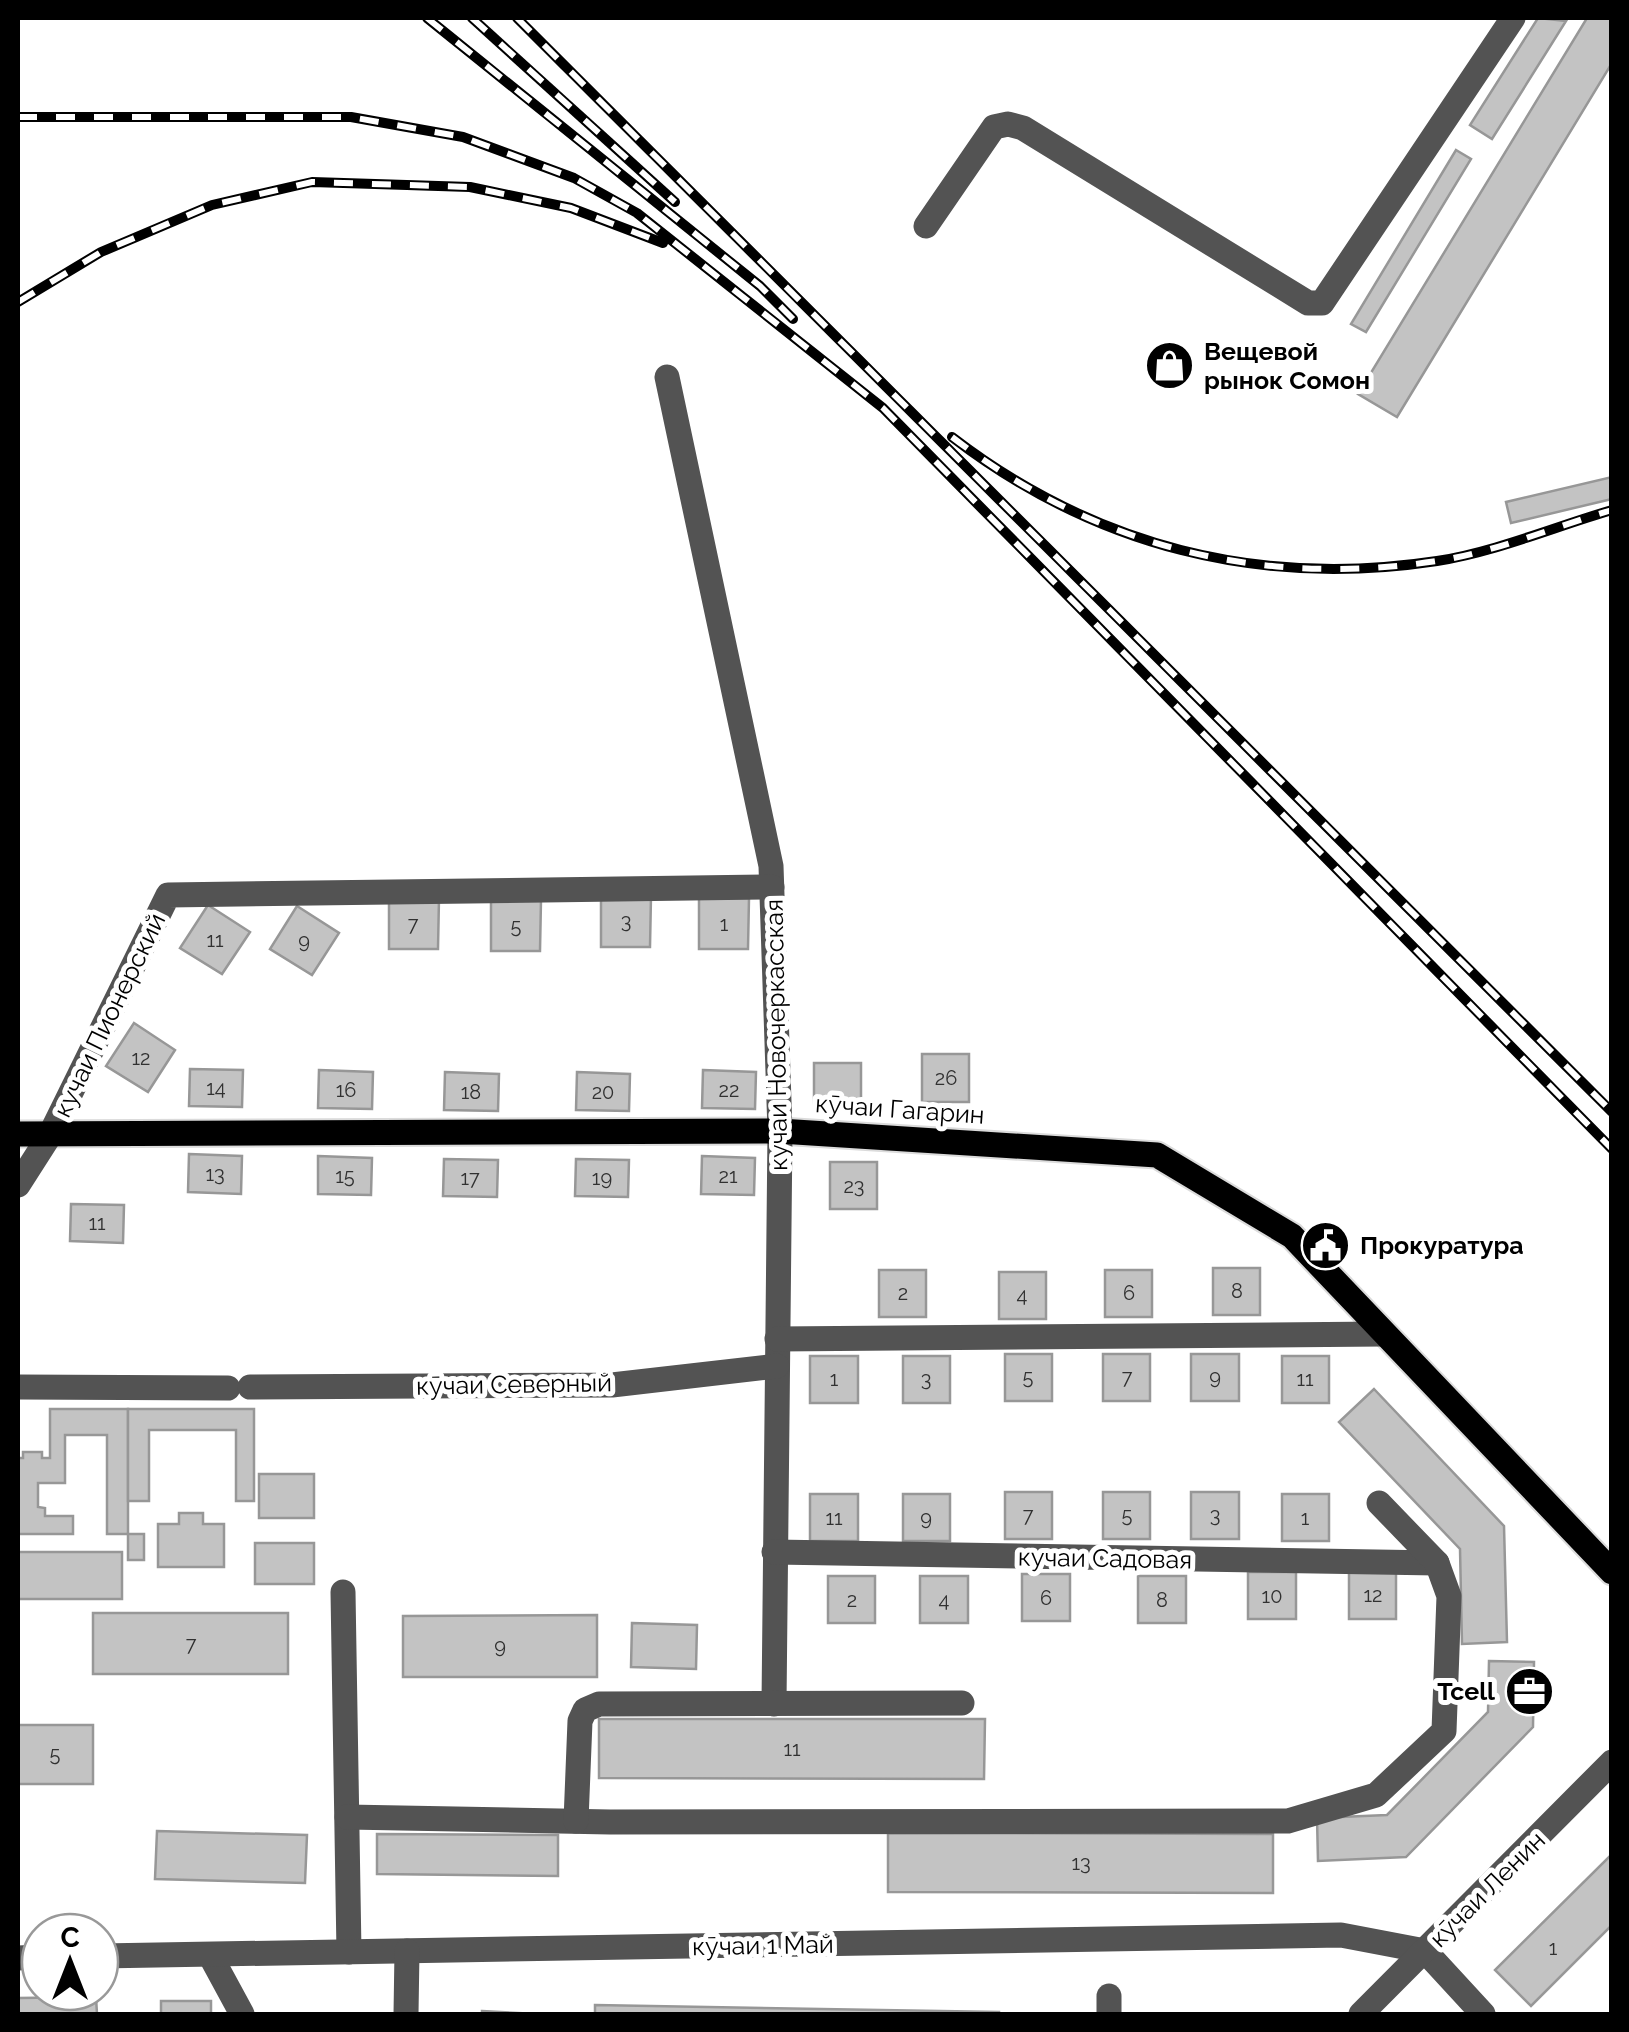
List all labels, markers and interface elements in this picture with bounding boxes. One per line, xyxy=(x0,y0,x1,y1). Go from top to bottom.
place label: Вещевой рынок Сомон xyxy=(1204,336,1370,395)
shop icon: Вещевой рынок Сомон xyxy=(1143,339,1195,391)
street label: кучаи Новочеркасская xyxy=(759,899,793,1171)
street label: кучаи Пионерский xyxy=(47,908,171,1122)
house number: 3 xyxy=(621,909,631,933)
house number: 7 xyxy=(408,912,419,936)
house number: 1 xyxy=(720,912,729,936)
house number: 5 xyxy=(511,914,522,938)
house number: 11 xyxy=(206,928,224,952)
house number: 9 xyxy=(298,929,310,953)
house number: 12 xyxy=(132,1046,150,1070)
house number: 26 xyxy=(935,1066,957,1090)
house number: 14 xyxy=(206,1076,226,1100)
house number: 16 xyxy=(336,1078,356,1102)
house number: 22 xyxy=(719,1078,739,1102)
house number: 18 xyxy=(461,1080,481,1104)
house number: 20 xyxy=(592,1080,614,1104)
street label: кӯчаи Гагарин xyxy=(814,1088,986,1130)
house number: 13 xyxy=(205,1162,225,1186)
house number: 15 xyxy=(335,1164,355,1188)
house number: 21 xyxy=(719,1164,738,1188)
house number: 17 xyxy=(460,1166,480,1190)
house number: 19 xyxy=(592,1166,612,1190)
house number: 23 xyxy=(843,1174,865,1198)
house number: 11 xyxy=(88,1211,106,1235)
public building icon: Прокуратура xyxy=(1299,1219,1351,1271)
place label: Прокуратура xyxy=(1360,1230,1524,1260)
house number: 8 xyxy=(1231,1279,1243,1303)
house number: 2 xyxy=(898,1281,908,1305)
house number: 6 xyxy=(1123,1281,1135,1305)
house number: 4 xyxy=(1017,1283,1028,1307)
house number: 5 xyxy=(1023,1365,1034,1389)
house number: 7 xyxy=(1122,1365,1133,1389)
house number: 9 xyxy=(1209,1365,1221,1389)
street label: кӯчаи Северный xyxy=(416,1367,612,1401)
house number: 1 xyxy=(830,1367,839,1391)
house number: 3 xyxy=(921,1367,931,1391)
house number: 11 xyxy=(1296,1367,1314,1391)
house number: 7 xyxy=(1023,1503,1034,1527)
house number: 5 xyxy=(1122,1503,1133,1527)
house number: 3 xyxy=(1210,1503,1220,1527)
house number: 11 xyxy=(825,1506,843,1530)
house number: 9 xyxy=(920,1506,932,1530)
house number: 1 xyxy=(1301,1506,1310,1530)
street label: кучаи Садовая xyxy=(1018,1541,1192,1575)
house number: 12 xyxy=(1364,1583,1382,1607)
house number: 10 xyxy=(1262,1584,1282,1608)
house number: 6 xyxy=(1040,1586,1052,1610)
house number: 2 xyxy=(847,1588,857,1612)
house number: 4 xyxy=(939,1588,950,1612)
house number: 8 xyxy=(1156,1588,1168,1612)
house number: 7 xyxy=(186,1632,197,1656)
house number: 9 xyxy=(494,1634,506,1658)
office icon: Tcell xyxy=(1504,1665,1556,1717)
place label: Tcell xyxy=(1437,1676,1495,1706)
house number: 11 xyxy=(783,1737,801,1761)
house number: 5 xyxy=(50,1742,61,1766)
street label: кӯчаи Ленин xyxy=(1423,1825,1551,1953)
house number: 13 xyxy=(1071,1851,1091,1875)
north arrow xyxy=(20,1912,120,2012)
text: С xyxy=(60,1921,80,1954)
street label: кӯчаи 1 Май xyxy=(692,1929,834,1961)
house number: 1 xyxy=(1549,1936,1558,1960)

